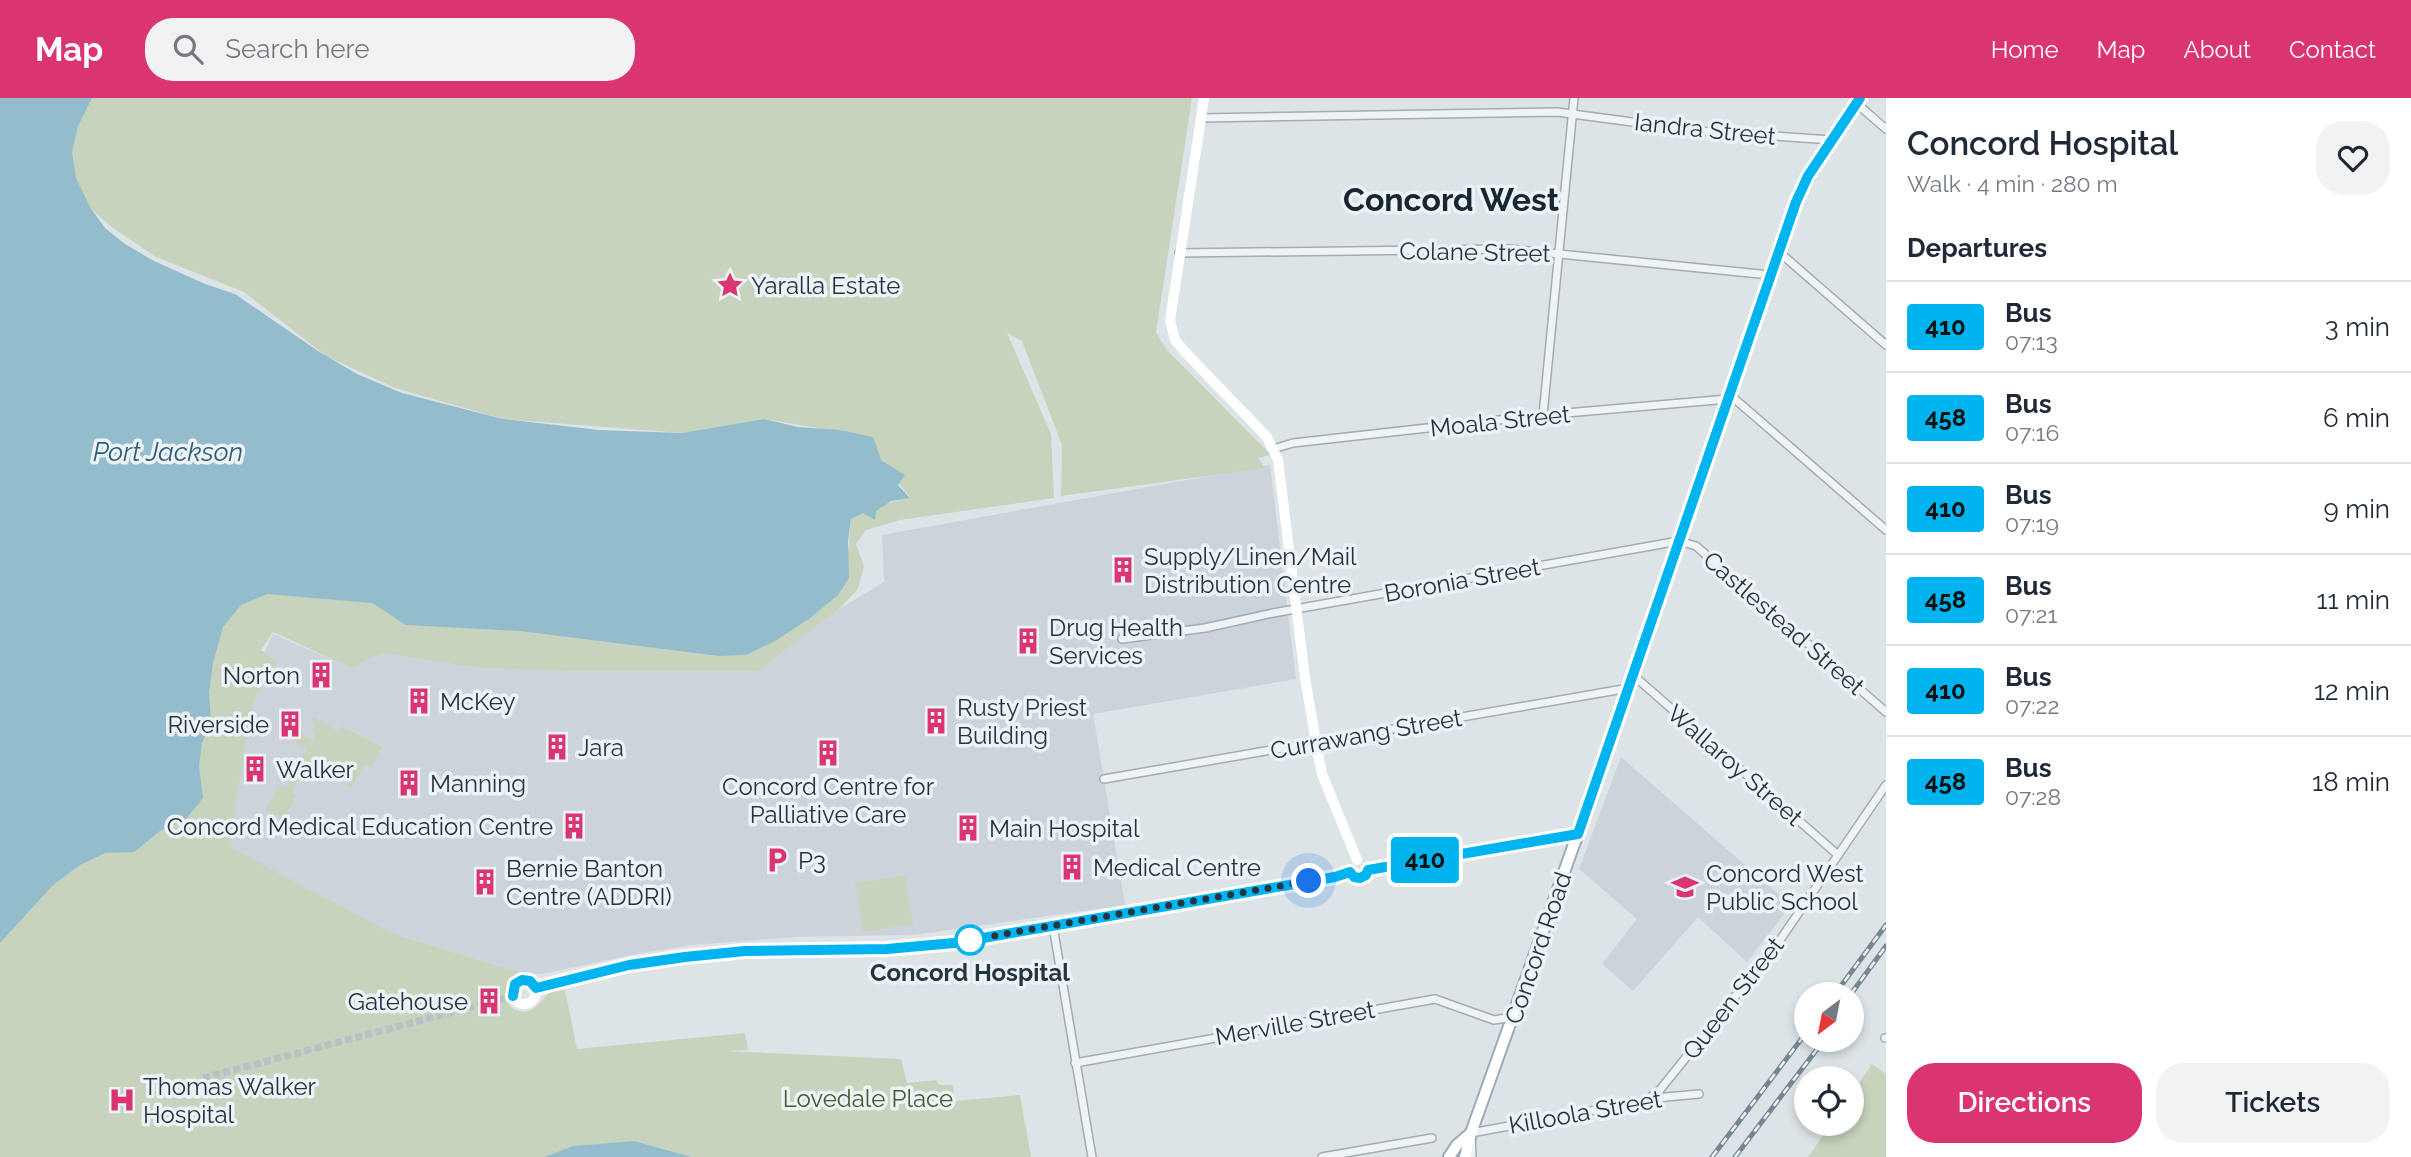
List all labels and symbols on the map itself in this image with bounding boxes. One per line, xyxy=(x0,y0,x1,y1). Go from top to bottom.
street label: Iandra Street xyxy=(1633,107,1777,151)
district label: Concord West xyxy=(1343,181,1559,218)
street label: Colane Street xyxy=(1399,236,1551,268)
place icon: Yaralla Estate xyxy=(715,270,745,300)
place label: Yaralla Estate xyxy=(751,271,900,300)
street label: Moala Street xyxy=(1429,399,1571,443)
water label: Port Jackson xyxy=(93,437,243,467)
place label: Supply/Linen/Mail Distribution Centre xyxy=(1144,542,1357,599)
street label: Castlestead Street xyxy=(1698,545,1870,701)
street label: Boronia Street xyxy=(1382,552,1542,608)
building icon: Supply/Linen/Mail Distribution Centre xyxy=(1108,555,1138,585)
place label: Drug Health Services xyxy=(1049,613,1183,670)
building icon: Drug Health Services xyxy=(1013,626,1043,656)
building icon: Norton xyxy=(306,660,336,690)
place label: Norton xyxy=(223,661,300,690)
building icon: McKey xyxy=(404,686,434,716)
place label: McKey xyxy=(440,687,515,716)
place label: Rusty Priest Building xyxy=(957,693,1087,750)
street label: Wallaroy Street xyxy=(1661,698,1809,832)
street label: Currawang Street xyxy=(1268,703,1464,765)
building icon: Rusty Priest Building xyxy=(921,706,951,736)
building icon: Riverside xyxy=(275,709,305,739)
place label: Riverside xyxy=(168,710,269,739)
building icon: Jara xyxy=(542,732,572,762)
place label: Jara xyxy=(578,733,624,762)
building icon: Concord Centre for Palliative Care xyxy=(813,738,843,768)
building icon: Walker xyxy=(240,754,270,784)
place label: Walker xyxy=(276,755,355,784)
building icon: Manning xyxy=(394,768,424,798)
place label: Manning xyxy=(430,769,526,798)
place label: Concord Centre for Palliative Care xyxy=(722,772,935,829)
building icon: Concord Medical Education Centre xyxy=(559,811,589,841)
place label: Concord Medical Education Centre xyxy=(167,812,553,841)
building icon: Main Hospital xyxy=(953,813,983,843)
place label: Main Hospital xyxy=(989,814,1140,843)
line badge: 410 xyxy=(1385,837,1465,883)
parking icon: P3 xyxy=(762,845,792,875)
place label: P3 xyxy=(798,846,826,875)
building icon: Medical Centre xyxy=(1057,852,1087,882)
place label: Medical Centre xyxy=(1093,853,1261,882)
place label: Bernie Banton Centre (ADDRI) xyxy=(506,854,672,911)
place label: Concord West Public School xyxy=(1706,859,1864,916)
your location xyxy=(1291,863,1326,898)
building icon: Bernie Banton Centre (ADDRI) xyxy=(470,867,500,897)
street label: Concord Road xyxy=(1498,868,1578,1028)
school or university icon: Concord West Public School xyxy=(1670,872,1700,902)
marker: Concord Hospital xyxy=(955,925,985,955)
street label: Queen Street xyxy=(1676,931,1790,1065)
place label: Concord Hospital xyxy=(870,958,1070,987)
north arrow xyxy=(1794,982,1864,1052)
building icon: Gatehouse xyxy=(474,986,504,1016)
place label: Gatehouse xyxy=(348,987,468,1016)
street label: Merville Street xyxy=(1213,995,1377,1051)
place label: Thomas Walker Hospital xyxy=(143,1072,317,1129)
park label: Lovedale Place xyxy=(783,1084,953,1113)
street label: Killoola Street xyxy=(1506,1084,1664,1140)
hospital icon: Thomas Walker Hospital xyxy=(107,1085,137,1115)

